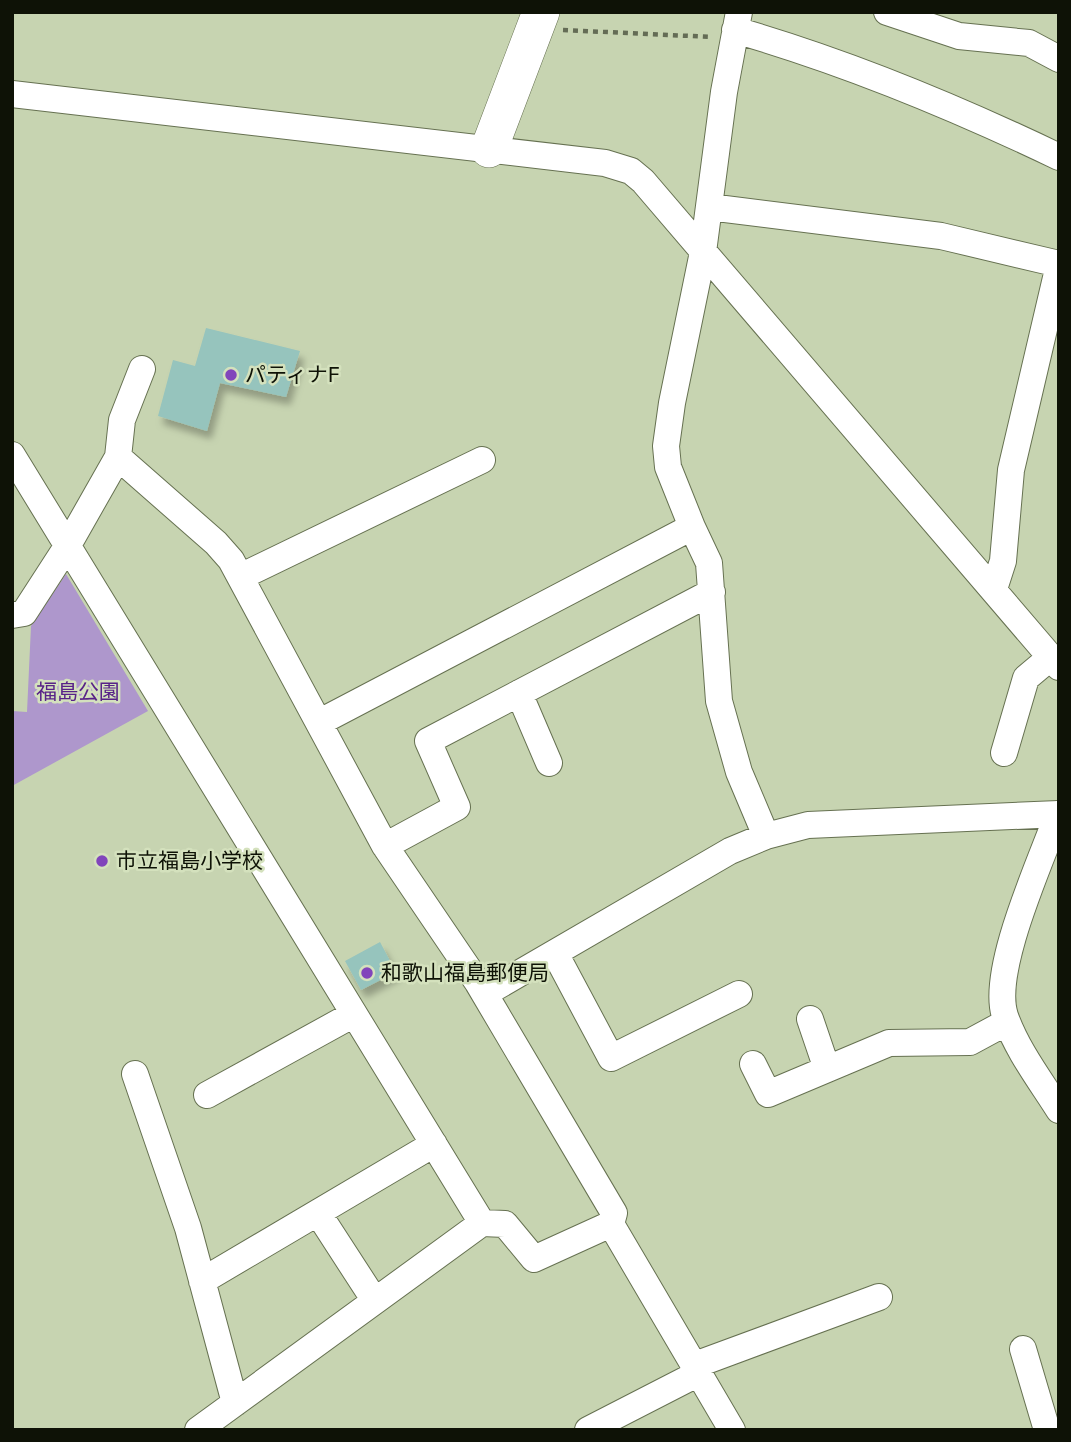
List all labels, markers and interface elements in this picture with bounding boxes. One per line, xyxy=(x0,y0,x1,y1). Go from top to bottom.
place label: パティナF xyxy=(245,361,340,386)
marker: パティナF xyxy=(223,367,239,383)
park label: 福島公園 xyxy=(36,678,120,703)
place label: 市立福島小学校 xyxy=(116,847,263,872)
marker: 市立福島小学校 xyxy=(94,853,110,869)
place label: 和歌山福島郵便局 xyxy=(381,959,549,984)
marker: 和歌山福島郵便局 xyxy=(359,965,375,981)

